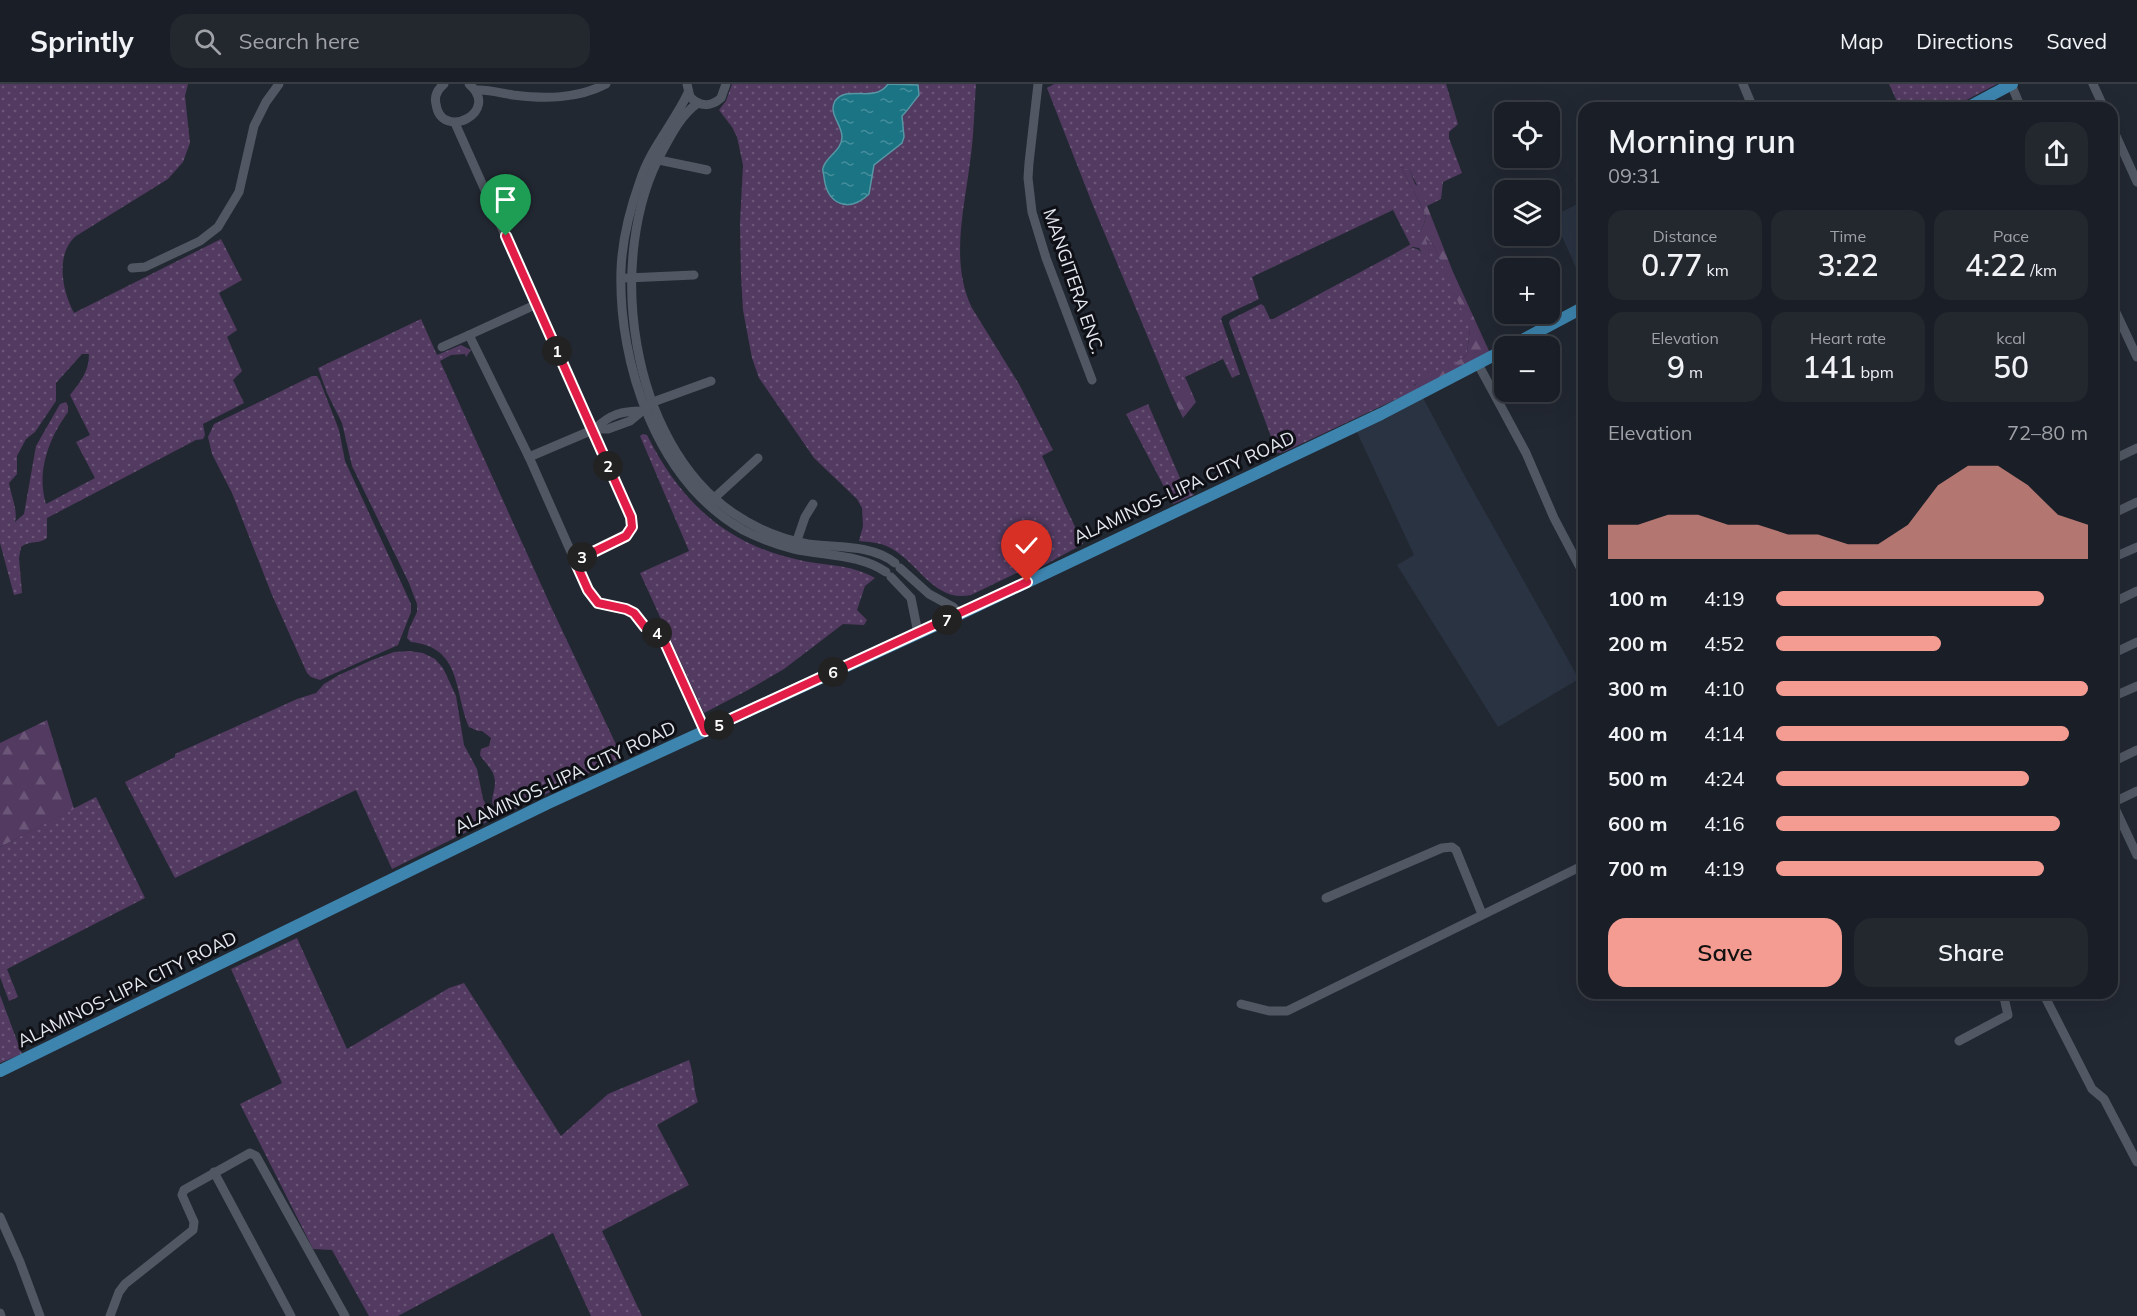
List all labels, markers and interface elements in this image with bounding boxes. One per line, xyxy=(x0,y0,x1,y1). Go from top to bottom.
search box xyxy=(170,14,590,68)
text: Sprintly xyxy=(30,24,134,59)
icon: search xyxy=(191,25,224,58)
text: Search here xyxy=(239,27,360,55)
text: Map xyxy=(1840,28,1883,54)
text: Directions xyxy=(1916,28,2013,54)
text: Saved xyxy=(2046,28,2107,54)
map controls xyxy=(1494,102,1560,402)
button: locate xyxy=(1494,102,1560,168)
text: Morning run xyxy=(1608,120,1796,161)
button: share xyxy=(2025,122,2088,185)
text: 09:31 xyxy=(1608,163,1661,188)
pin xyxy=(480,174,531,236)
button: layers xyxy=(1494,180,1560,246)
icon: arrive xyxy=(489,183,522,216)
street label: MANGITERA ENC. xyxy=(1038,205,1110,357)
text: Distance xyxy=(1653,226,1717,246)
text: Time xyxy=(1830,226,1866,246)
text: Pace xyxy=(1993,226,2029,246)
text: 0.77 xyxy=(1641,246,1702,284)
text: 3:22 xyxy=(1817,246,1879,284)
text: 4:22 xyxy=(1965,246,2026,284)
button: + xyxy=(1494,258,1560,324)
text: km xyxy=(1702,260,1729,280)
text: /km xyxy=(2026,260,2057,280)
text: Elevation xyxy=(1651,328,1719,348)
text: Heart rate xyxy=(1810,328,1886,348)
text: kcal xyxy=(1996,328,2026,348)
pin: 1 xyxy=(542,336,572,366)
button: − xyxy=(1494,336,1560,402)
text: 1 xyxy=(552,341,562,361)
text: 9 xyxy=(1667,348,1685,386)
text: 141 xyxy=(1802,348,1856,386)
text: 50 xyxy=(1993,348,2029,386)
text: m xyxy=(1685,362,1703,382)
text: bpm xyxy=(1856,362,1894,382)
text: Elevation xyxy=(1608,420,1693,445)
text: 72–80 m xyxy=(2007,420,2088,445)
street label: ALAMINOS-LIPA CITY ROAD xyxy=(1070,426,1298,548)
pin: 2 xyxy=(593,451,623,481)
text: 2 xyxy=(603,456,613,476)
pin xyxy=(1001,520,1052,582)
icon: check xyxy=(1010,529,1043,562)
pin: 3 xyxy=(567,542,597,572)
text: 3 xyxy=(577,547,587,567)
text: 100 m xyxy=(1608,586,1667,611)
text: 4:19 xyxy=(1704,586,1745,611)
pin: 7 xyxy=(932,605,962,635)
text: 7 xyxy=(942,610,952,630)
pin: 4 xyxy=(642,618,672,648)
text: 4 xyxy=(652,623,662,643)
text: 200 m xyxy=(1608,631,1667,656)
text: 4:52 xyxy=(1704,631,1745,656)
pin: 6 xyxy=(818,657,848,687)
text: 6 xyxy=(828,662,838,682)
text: 300 m xyxy=(1608,676,1667,701)
text: 4:10 xyxy=(1704,676,1745,701)
pin: 5 xyxy=(704,710,734,740)
text: 5 xyxy=(714,715,724,735)
street label: ALAMINOS-LIPA CITY ROAD xyxy=(451,716,679,838)
text: 400 m xyxy=(1608,721,1667,746)
text: 4:14 xyxy=(1704,721,1745,746)
text: 500 m xyxy=(1608,766,1667,791)
text: 4:24 xyxy=(1704,766,1745,791)
text: 600 m xyxy=(1608,811,1667,836)
text: 4:16 xyxy=(1704,811,1745,836)
text: 700 m xyxy=(1608,856,1667,881)
text: 4:19 xyxy=(1704,856,1745,881)
button: Save xyxy=(1608,918,1842,987)
button: Share xyxy=(1854,918,2088,987)
street label: ALAMINOS-LIPA CITY ROAD xyxy=(13,926,241,1052)

